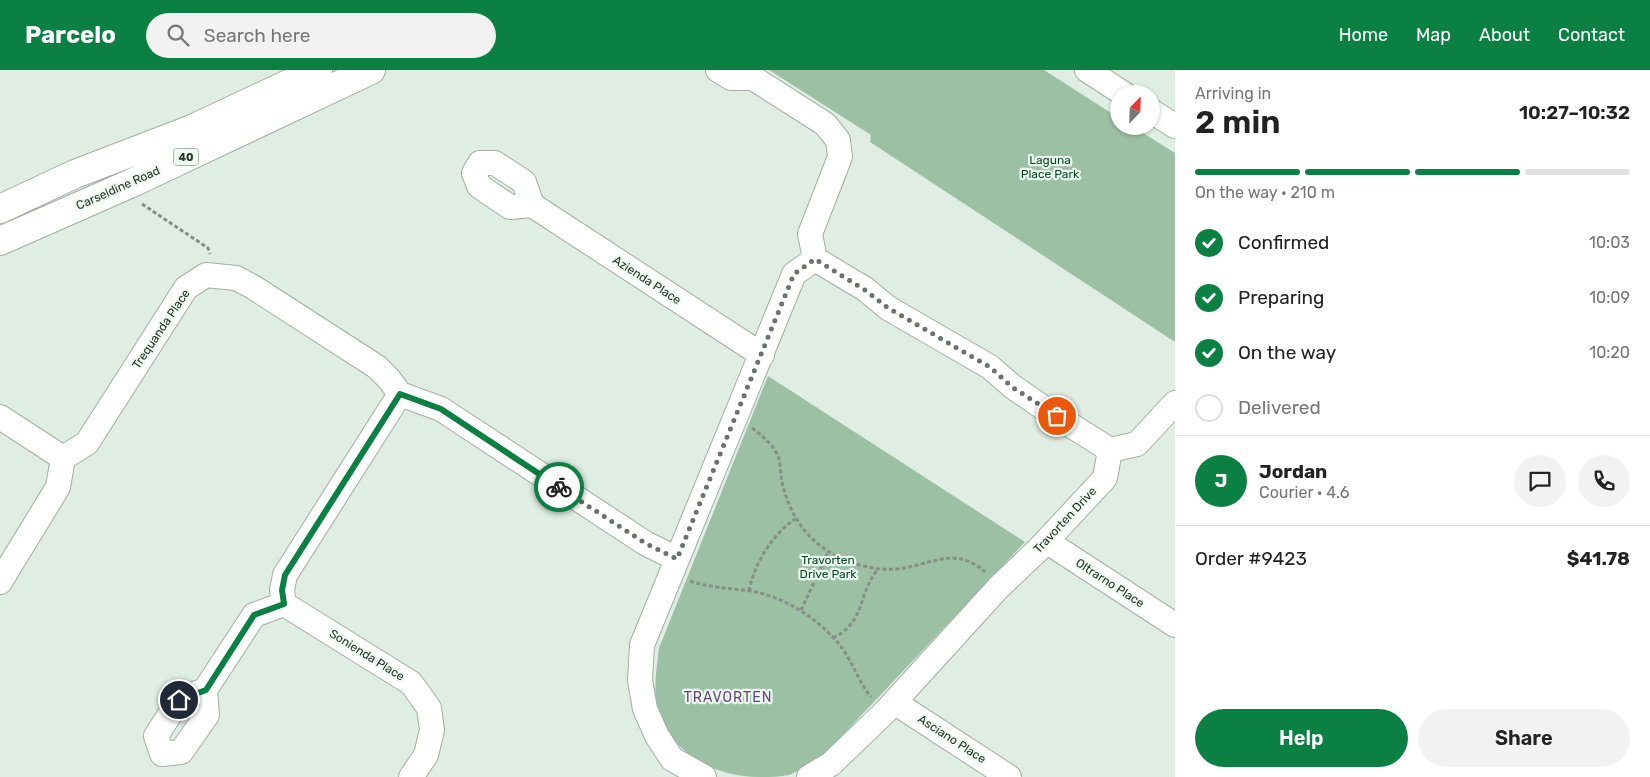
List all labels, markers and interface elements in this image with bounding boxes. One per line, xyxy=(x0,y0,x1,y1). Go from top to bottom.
search box xyxy=(146,13,496,58)
text: Parcelo xyxy=(25,21,116,49)
icon: search xyxy=(164,21,192,49)
text: Search here xyxy=(204,24,310,47)
text: Home xyxy=(1339,24,1388,46)
text: Map xyxy=(1416,24,1451,46)
text: About xyxy=(1479,24,1530,46)
text: Contact xyxy=(1558,24,1625,46)
text: Arriving in xyxy=(1195,84,1271,103)
north arrow xyxy=(1110,85,1160,135)
map controls xyxy=(1110,85,1160,135)
text: 10:27–10:32 xyxy=(1519,101,1630,124)
text: 2 min xyxy=(1195,103,1280,141)
road number: 40 xyxy=(174,148,198,165)
park label: Laguna Place Park xyxy=(1021,153,1080,181)
street label: Carseldine Road xyxy=(74,163,162,213)
text: On the way · 210 m xyxy=(1195,183,1335,202)
icon: check xyxy=(1195,229,1223,257)
text: Confirmed xyxy=(1238,231,1329,254)
text: 10:03 xyxy=(1589,233,1630,252)
street label: Azienda Place xyxy=(610,253,684,307)
icon: check xyxy=(1195,284,1223,312)
street label: Trequanda Place xyxy=(129,286,193,371)
text: Preparing xyxy=(1238,286,1324,309)
text: 10:09 xyxy=(1589,288,1630,307)
icon: check xyxy=(1195,339,1223,367)
text: On the way xyxy=(1238,341,1336,364)
text: 10:20 xyxy=(1589,343,1630,362)
pin xyxy=(1036,395,1078,437)
text: Delivered xyxy=(1238,396,1321,419)
icon: bag xyxy=(1043,402,1071,430)
button: chat xyxy=(1514,455,1566,507)
button: phone xyxy=(1578,455,1630,507)
text: Jordan xyxy=(1259,460,1327,483)
courier xyxy=(534,462,584,512)
text: J xyxy=(1215,469,1227,492)
icon: bike xyxy=(545,473,573,501)
text: Courier · 4.6 xyxy=(1259,483,1349,502)
street label: Travorten Drive xyxy=(1031,484,1099,556)
text: Order #9423 xyxy=(1195,547,1307,570)
text: $41.78 xyxy=(1567,547,1630,570)
park label: Travorten Drive Park xyxy=(800,553,857,581)
street label: Oltrarno Place xyxy=(1073,556,1147,611)
street label: Sonienda Place xyxy=(327,626,407,684)
pin xyxy=(158,679,200,721)
icon: home xyxy=(165,686,193,714)
district label: TRAVORTEN xyxy=(684,689,772,706)
button: Help xyxy=(1195,709,1408,767)
button: Share xyxy=(1418,709,1630,767)
street label: Asciano Place xyxy=(915,712,989,766)

